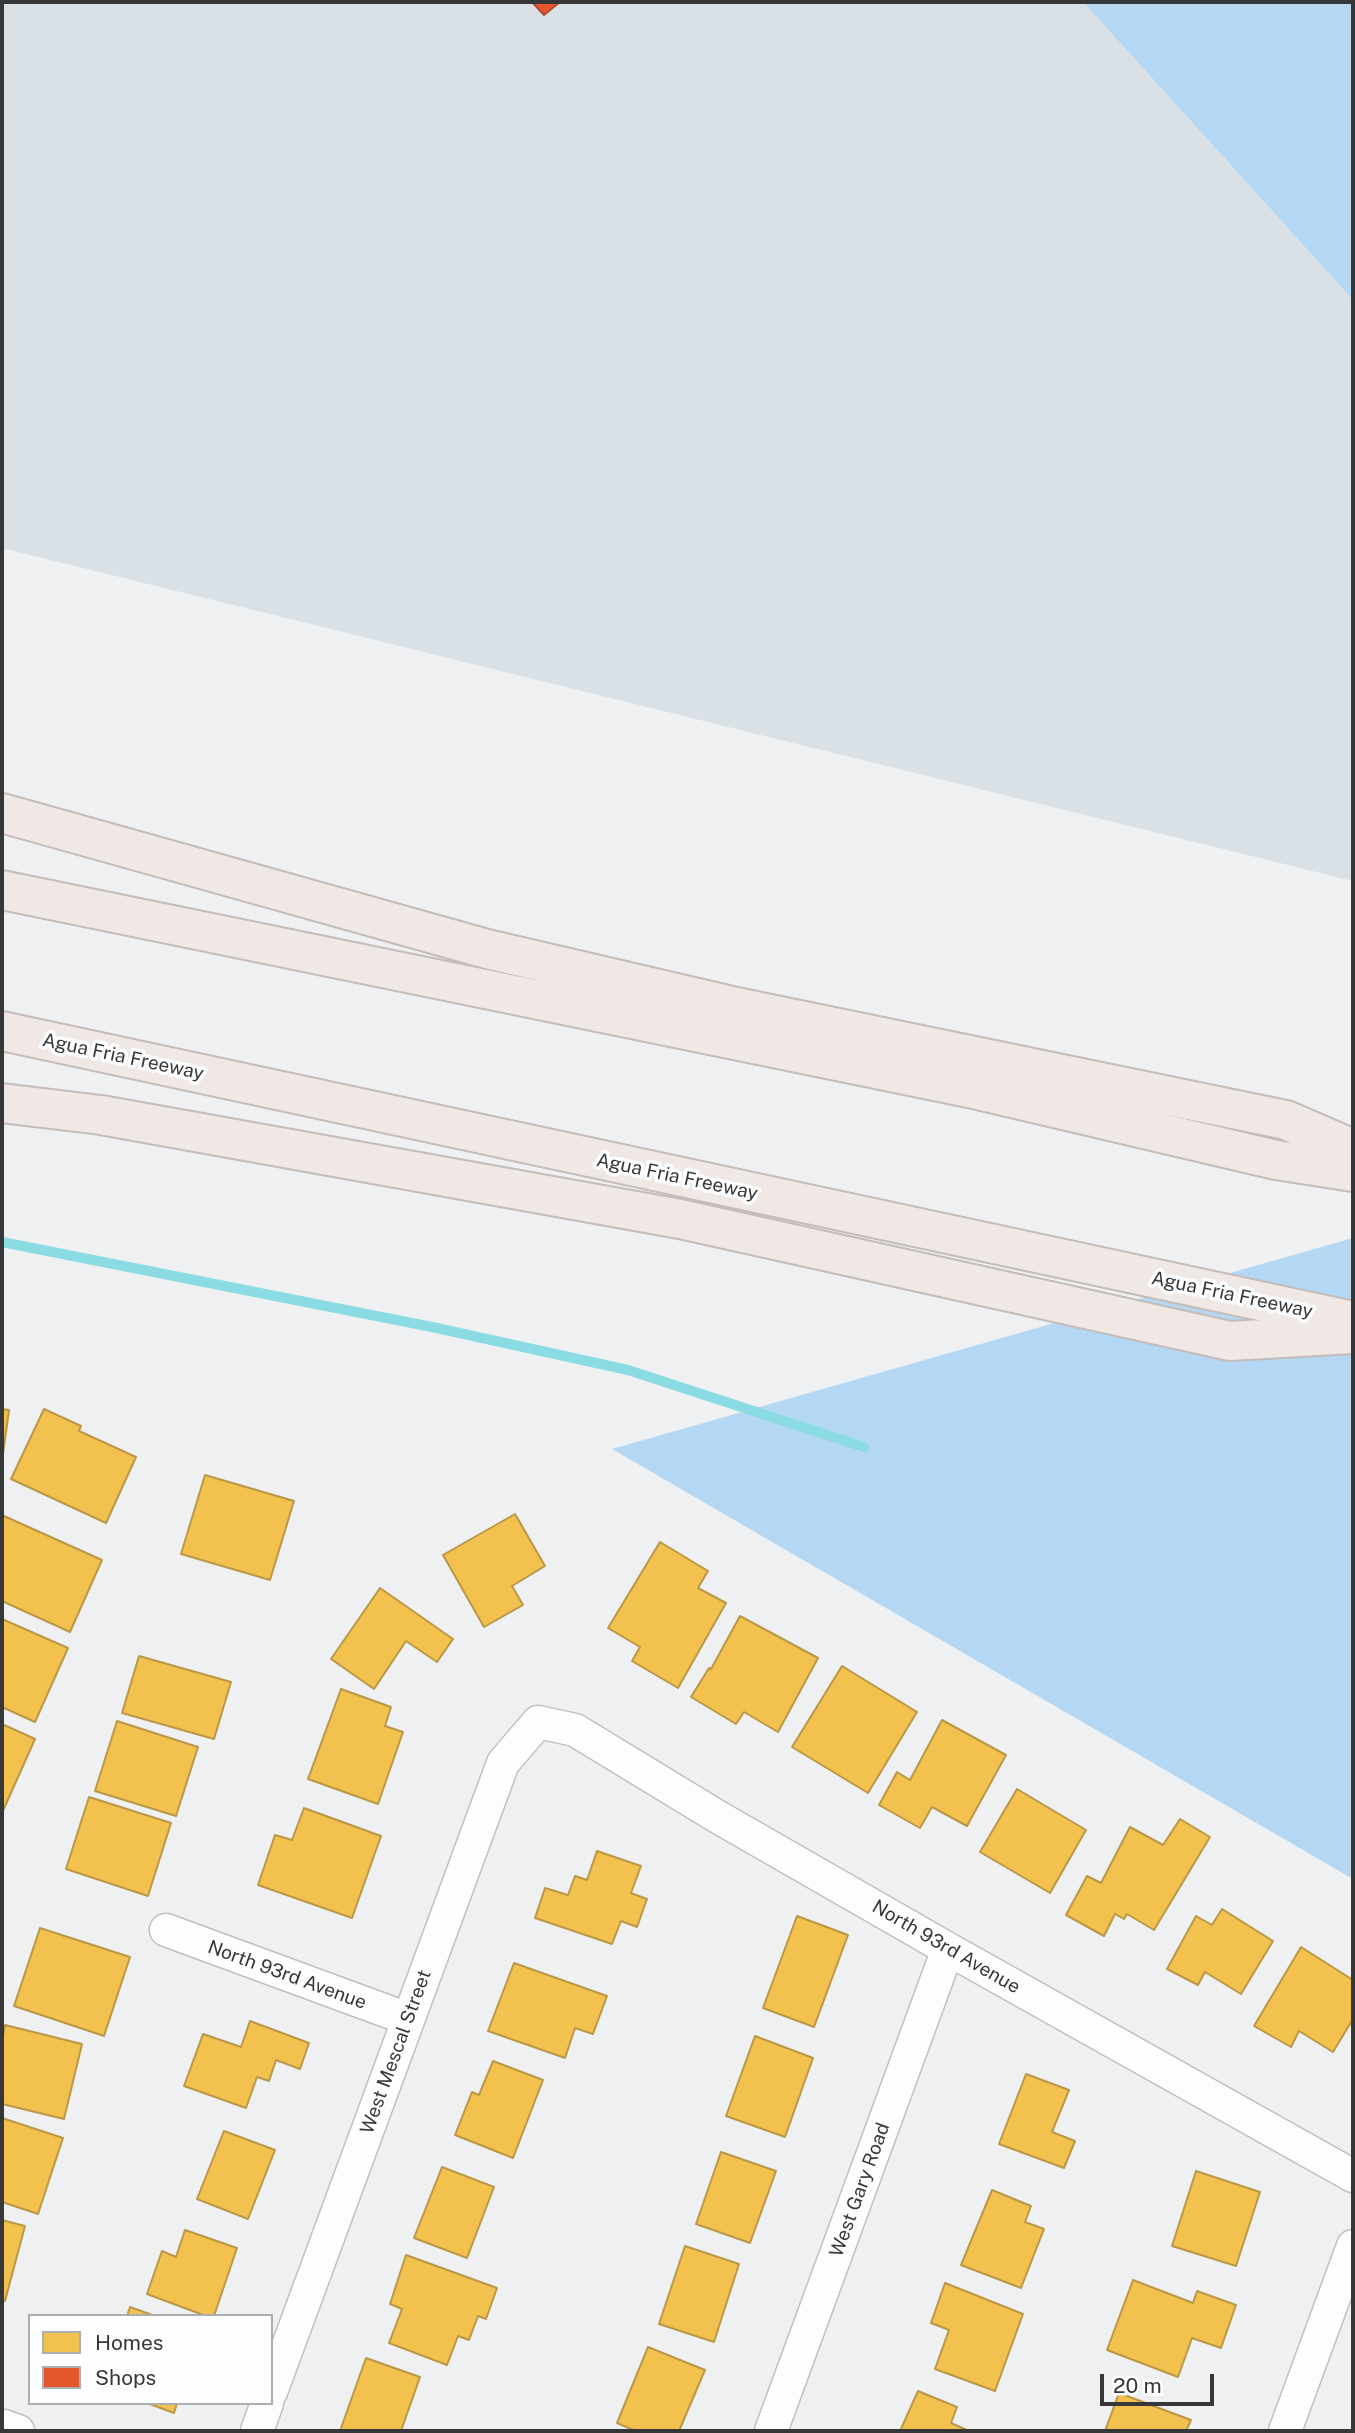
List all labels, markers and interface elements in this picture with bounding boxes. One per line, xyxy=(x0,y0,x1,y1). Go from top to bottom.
street label: Agua Fria Freeway xyxy=(40,1029,206,1085)
street label: Agua Fria Freeway xyxy=(594,1149,760,1205)
street label: Agua Fria Freeway xyxy=(1149,1267,1315,1323)
street label: North 93rd Avenue xyxy=(868,1895,1024,1999)
street label: North 93rd Avenue xyxy=(205,1936,369,2014)
street label: West Mescal Street xyxy=(356,1967,436,2137)
street label: West Gary Road xyxy=(825,2120,895,2260)
legend xyxy=(28,2314,273,2405)
text: Homes xyxy=(95,2330,163,2355)
scale bar xyxy=(1103,2360,1217,2404)
text: Shops xyxy=(95,2365,156,2390)
text: 20 m xyxy=(1113,2373,1162,2398)

